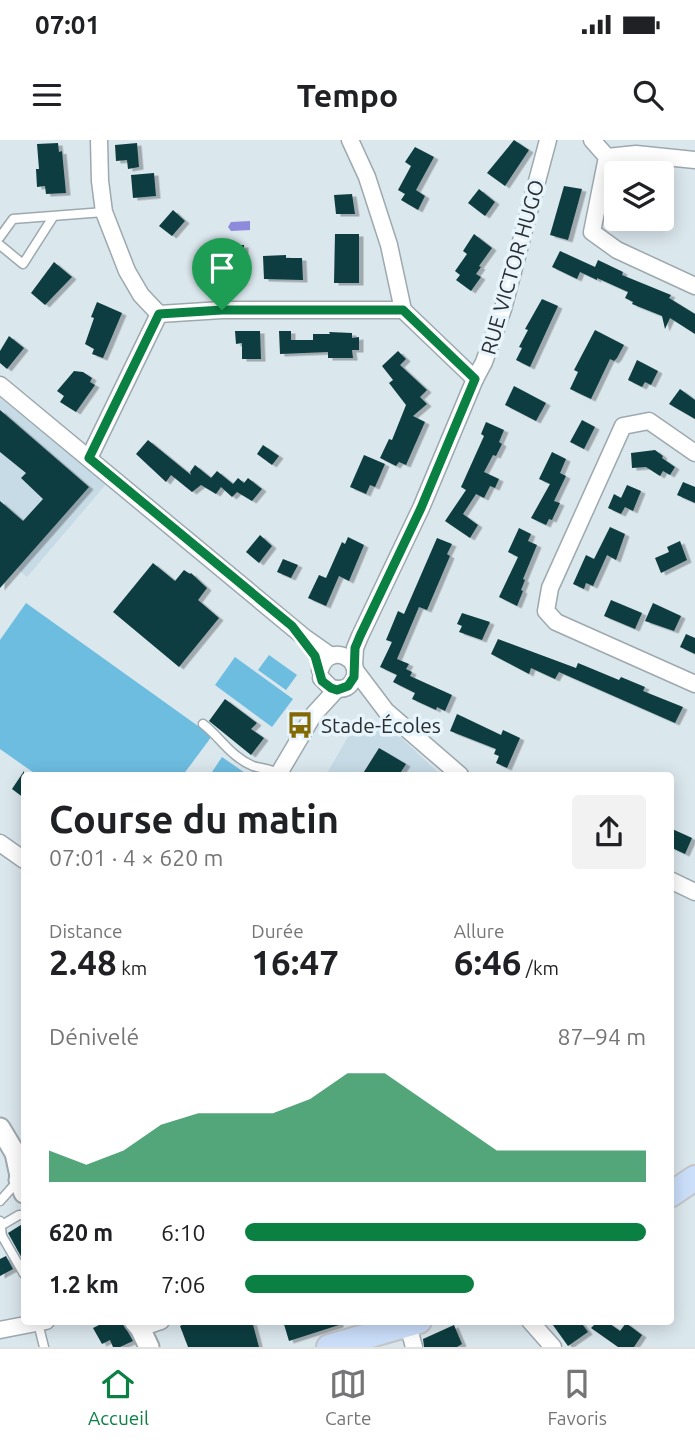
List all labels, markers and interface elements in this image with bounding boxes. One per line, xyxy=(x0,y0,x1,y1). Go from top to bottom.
text: 07:01 xyxy=(35,10,100,39)
icon: menu xyxy=(28,76,66,114)
icon: search xyxy=(629,76,667,114)
text: Tempo xyxy=(297,77,398,113)
map controls xyxy=(604,161,674,231)
button: layers xyxy=(604,161,674,231)
street label: RUE VICTOR HUGO xyxy=(476,177,548,357)
pin xyxy=(192,238,252,310)
icon: arrive xyxy=(203,249,241,287)
bus stop icon: Stade-Écoles xyxy=(285,710,315,740)
place label: Stade-Écoles xyxy=(321,713,441,737)
button: share xyxy=(572,795,646,869)
text: Course du matin xyxy=(49,798,339,840)
text: 07:01 · 4 × 620 m xyxy=(49,845,223,870)
text: Distance xyxy=(49,920,123,942)
text: Durée xyxy=(251,920,304,942)
text: Allure xyxy=(454,920,504,942)
text: 2.48 xyxy=(49,942,117,982)
text: 16:47 xyxy=(251,942,339,982)
text: 6:46 xyxy=(454,942,522,982)
text: km xyxy=(117,957,147,979)
text: /km xyxy=(522,957,559,979)
text: Dénivelé xyxy=(49,1024,139,1049)
text: 87–94 m xyxy=(558,1024,646,1049)
text: 620 m xyxy=(49,1220,113,1245)
text: 6:10 xyxy=(161,1220,206,1245)
text: 1.2 km xyxy=(49,1272,119,1297)
text: 7:06 xyxy=(161,1272,206,1297)
tab: Accueil xyxy=(88,1365,149,1429)
tab: Carte xyxy=(325,1365,372,1429)
tab: Favoris xyxy=(548,1365,607,1429)

